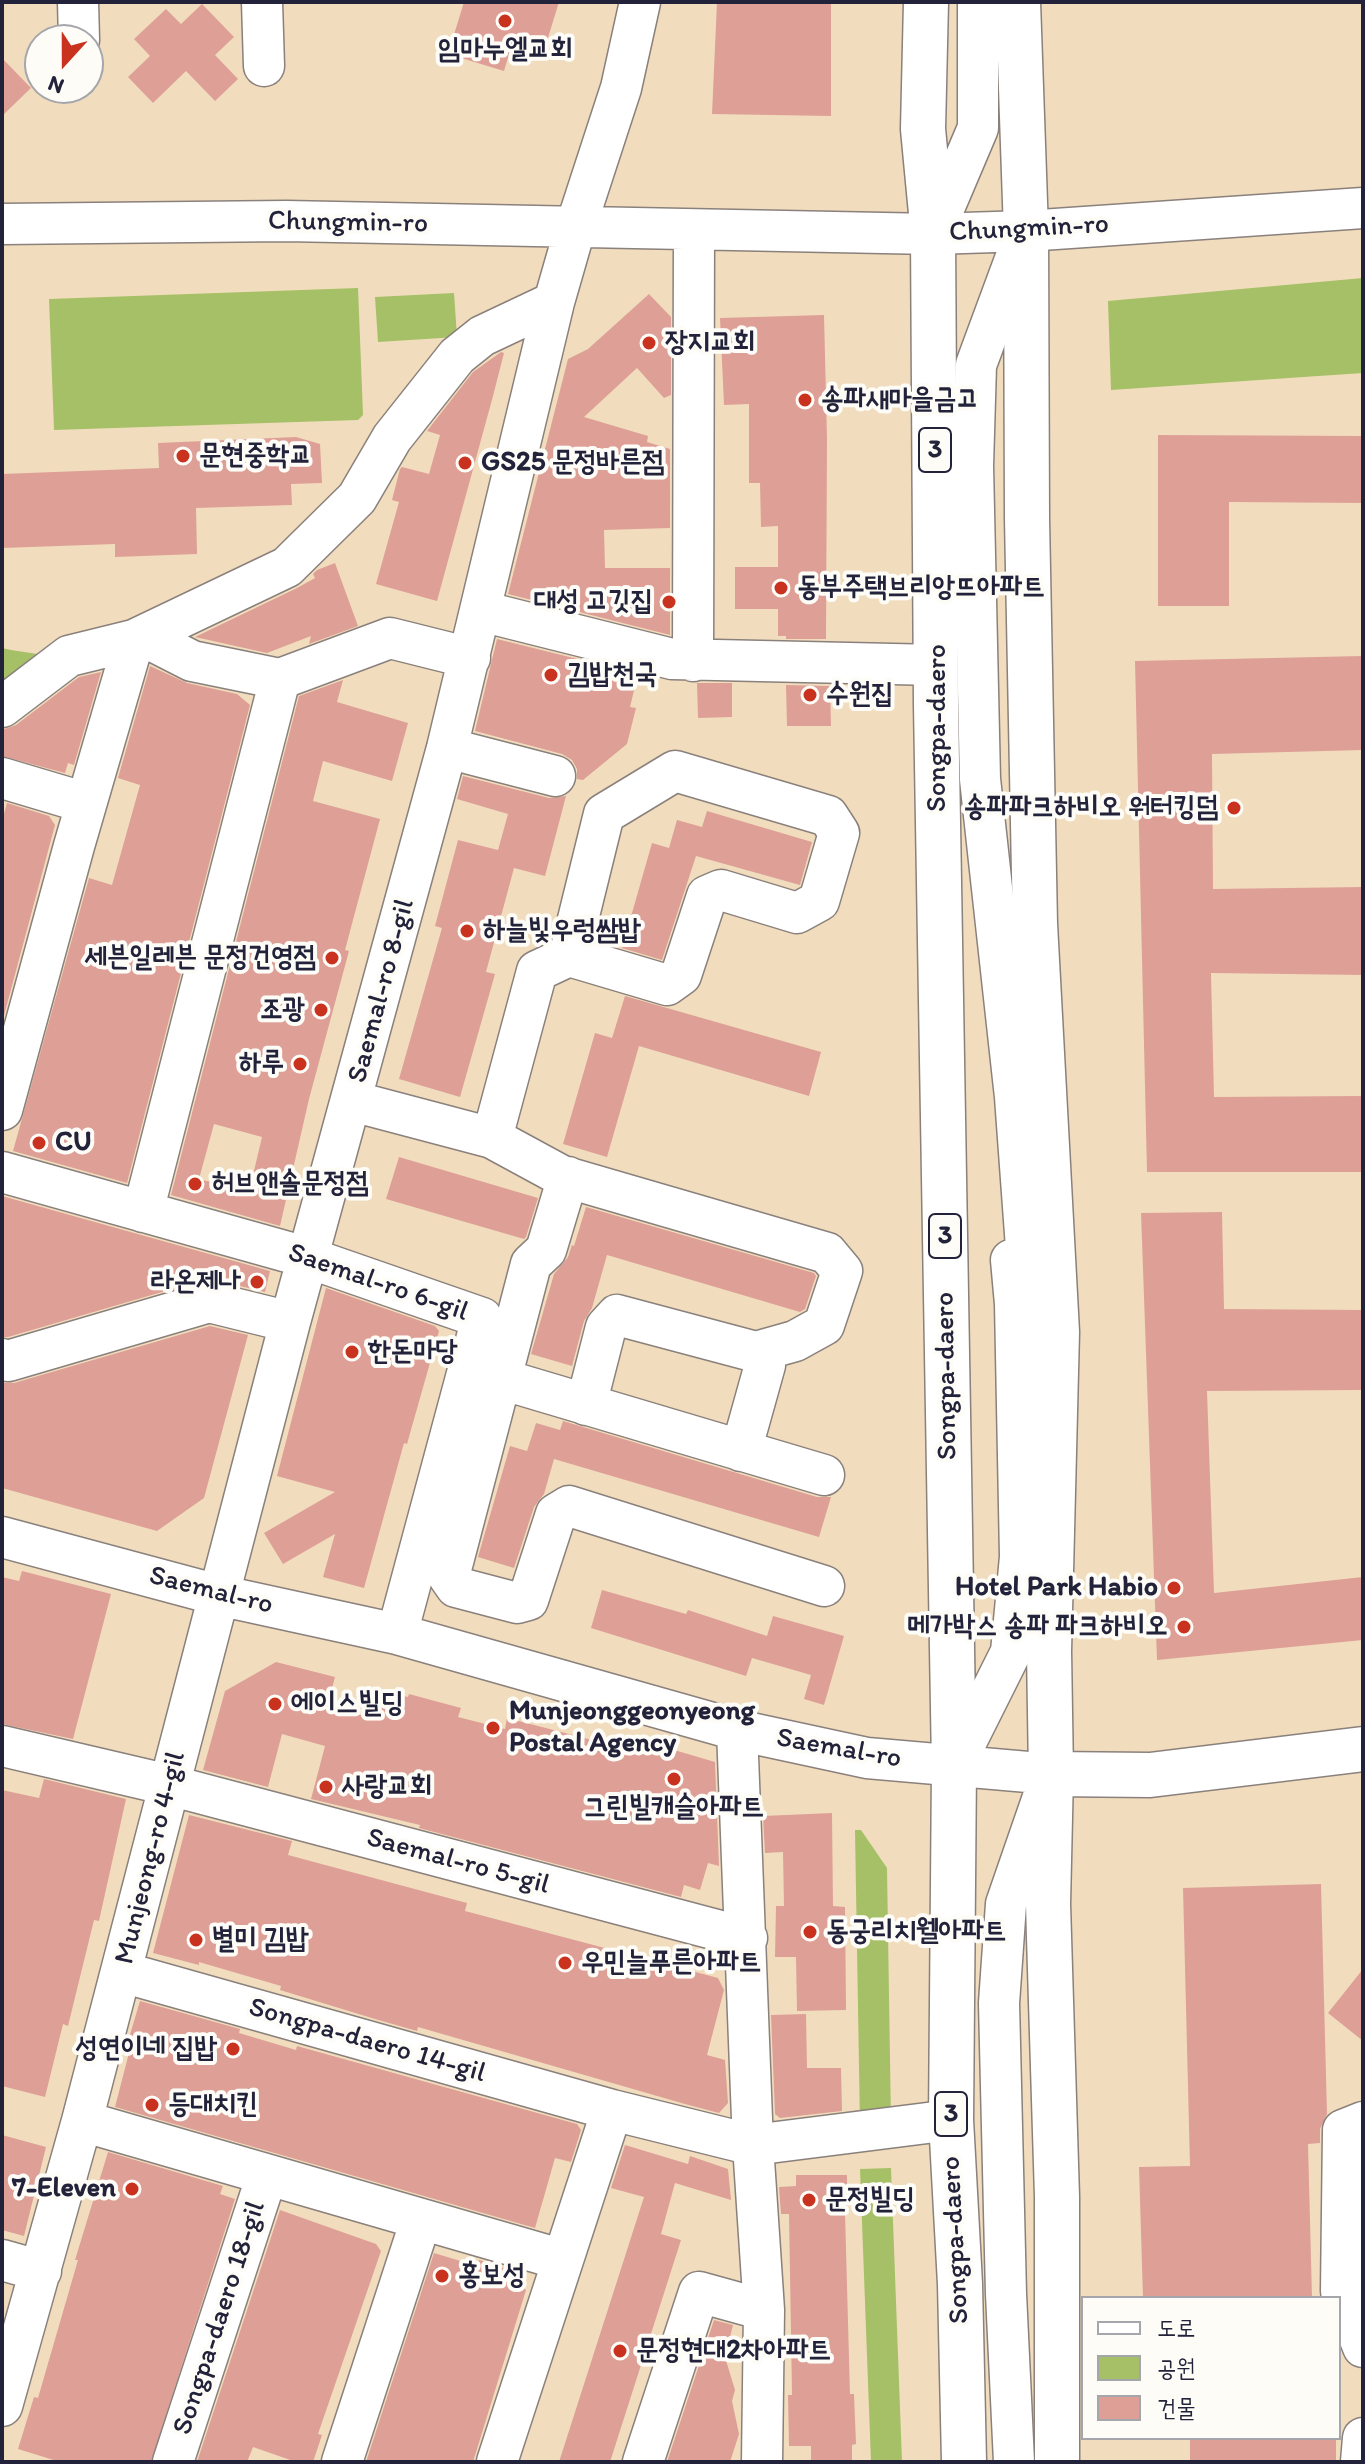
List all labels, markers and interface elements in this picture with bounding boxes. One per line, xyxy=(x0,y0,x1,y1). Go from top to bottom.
marker: 임마누엘교회 xyxy=(496,12,514,30)
north arrow xyxy=(24,24,104,104)
place label: 임마누엘교회 xyxy=(437,33,573,67)
text: N xyxy=(44,70,68,100)
street label: Chungmin-ro xyxy=(268,205,428,241)
street label: Chungmin-ro xyxy=(948,208,1110,250)
place label: 장지교회 xyxy=(665,326,755,360)
marker: 장지교회 xyxy=(640,334,658,352)
place label: 송파새마을금고 xyxy=(821,383,979,417)
marker: 송파새마을금고 xyxy=(796,391,814,409)
road number: 3 xyxy=(919,428,951,472)
place label: 문현중학교 xyxy=(199,439,312,473)
place label: GS25 문정바른점 xyxy=(481,446,664,480)
marker: 문현중학교 xyxy=(174,447,192,465)
marker: GS25 문정바른점 xyxy=(456,454,474,472)
place label: 동부주택브리앙뜨아파트 xyxy=(797,571,1045,605)
marker: 동부주택브리앙뜨아파트 xyxy=(772,579,790,597)
place label: 대성 고깃집 xyxy=(534,585,653,619)
marker: 대성 고깃집 xyxy=(660,593,678,611)
street label: Songpa-daero xyxy=(921,644,955,812)
place label: 김밥천국 xyxy=(567,658,657,692)
marker: 김밥천국 xyxy=(542,666,560,684)
place label: 수원집 xyxy=(826,678,894,712)
marker: 수원집 xyxy=(801,686,819,704)
place label: 송파파크하비오 워터킹덤 xyxy=(964,791,1218,825)
marker: 송파파크하비오 워터킹덤 xyxy=(1225,799,1243,817)
street label: Saemal-ro 8-gil xyxy=(341,896,423,1086)
place label: 하늘빛우렁쌈밥 xyxy=(483,914,641,948)
marker: 하늘빛우렁쌈밥 xyxy=(458,922,476,940)
place label: 세븐일레븐 문정건영점 xyxy=(84,941,316,975)
marker: 세븐일레븐 문정건영점 xyxy=(323,949,341,967)
place label: 조광 xyxy=(260,993,305,1027)
marker: 조광 xyxy=(312,1001,330,1019)
place label: 하루 xyxy=(239,1047,284,1081)
marker: 하루 xyxy=(291,1055,309,1073)
place label: CU xyxy=(55,1126,92,1160)
marker: CU xyxy=(30,1134,48,1152)
place label: 허브앤솔문정점 xyxy=(211,1167,369,1201)
marker: 허브앤솔문정점 xyxy=(186,1175,204,1193)
road number: 3 xyxy=(929,1214,961,1258)
street label: Saemal-ro 6-gil xyxy=(284,1236,472,1330)
place label: 라온제나 xyxy=(151,1265,241,1299)
marker: 라온제나 xyxy=(248,1273,266,1291)
street label: Songpa-daero xyxy=(929,1292,965,1460)
place label: 한돈마당 xyxy=(368,1335,458,1369)
marker: 한돈마당 xyxy=(343,1343,361,1361)
street label: Saemal-ro xyxy=(146,1559,276,1623)
place label: Hotel Park Habio xyxy=(955,1571,1158,1605)
marker: Hotel Park Habio xyxy=(1165,1579,1183,1597)
place label: 메가박스 송파 파크하비오 xyxy=(908,1610,1168,1644)
marker: 메가박스 송파 파크하비오 xyxy=(1175,1618,1193,1636)
place label: 에이스빌딩 xyxy=(291,1687,404,1721)
marker: 에이스빌딩 xyxy=(266,1695,284,1713)
place label: Munjeonggeonyeong Postal Agency xyxy=(509,1695,755,1761)
marker: Munjeonggeonyeong Postal Agency xyxy=(484,1719,502,1737)
street label: Saemal-ro xyxy=(774,1721,904,1777)
street label: Munjeong-ro 4-gil xyxy=(108,1748,194,1968)
place label: 사랑교회 xyxy=(342,1770,432,1804)
marker: 그린빌캐슬아파트 xyxy=(665,1770,683,1788)
marker: 사랑교회 xyxy=(317,1778,335,1796)
place label: 그린빌캐슬아파트 xyxy=(584,1791,764,1825)
street label: Saemal-ro 5-gil xyxy=(363,1821,553,1903)
place label: 동궁리치웰아파트 xyxy=(826,1915,1006,1949)
place label: 별미 김밥 xyxy=(212,1923,308,1957)
marker: 동궁리치웰아파트 xyxy=(801,1923,819,1941)
marker: 별미 김밥 xyxy=(187,1931,205,1949)
place label: 우민늘푸른아파트 xyxy=(581,1946,761,1980)
marker: 우민늘푸른아파트 xyxy=(556,1954,574,1972)
street label: Songpa-daero 14-gil xyxy=(245,1991,489,2091)
place label: 성연이네 집밥 xyxy=(76,2032,217,2066)
marker: 성연이네 집밥 xyxy=(224,2040,242,2058)
place label: 등대치킨 xyxy=(168,2088,258,2122)
road number: 3 xyxy=(935,2092,967,2136)
marker: 등대치킨 xyxy=(143,2096,161,2114)
street label: Songpa-daero xyxy=(935,2155,977,2325)
place label: 7-Eleven xyxy=(12,2172,116,2206)
marker: 7-Eleven xyxy=(123,2180,141,2198)
place label: 문정빌딩 xyxy=(825,2183,915,2217)
marker: 문정빌딩 xyxy=(800,2191,818,2209)
street label: Songpa-daero 18-gil xyxy=(166,2197,274,2439)
place label: 홍보성 xyxy=(458,2259,526,2293)
marker: 홍보성 xyxy=(433,2267,451,2285)
legend xyxy=(1081,2296,1341,2440)
text: 도로 xyxy=(1157,2313,1196,2342)
place label: 문정현대2차아파트 xyxy=(636,2334,831,2368)
marker: 문정현대2차아파트 xyxy=(611,2342,629,2360)
text: 공원 xyxy=(1157,2353,1196,2382)
text: 건물 xyxy=(1157,2393,1196,2422)

